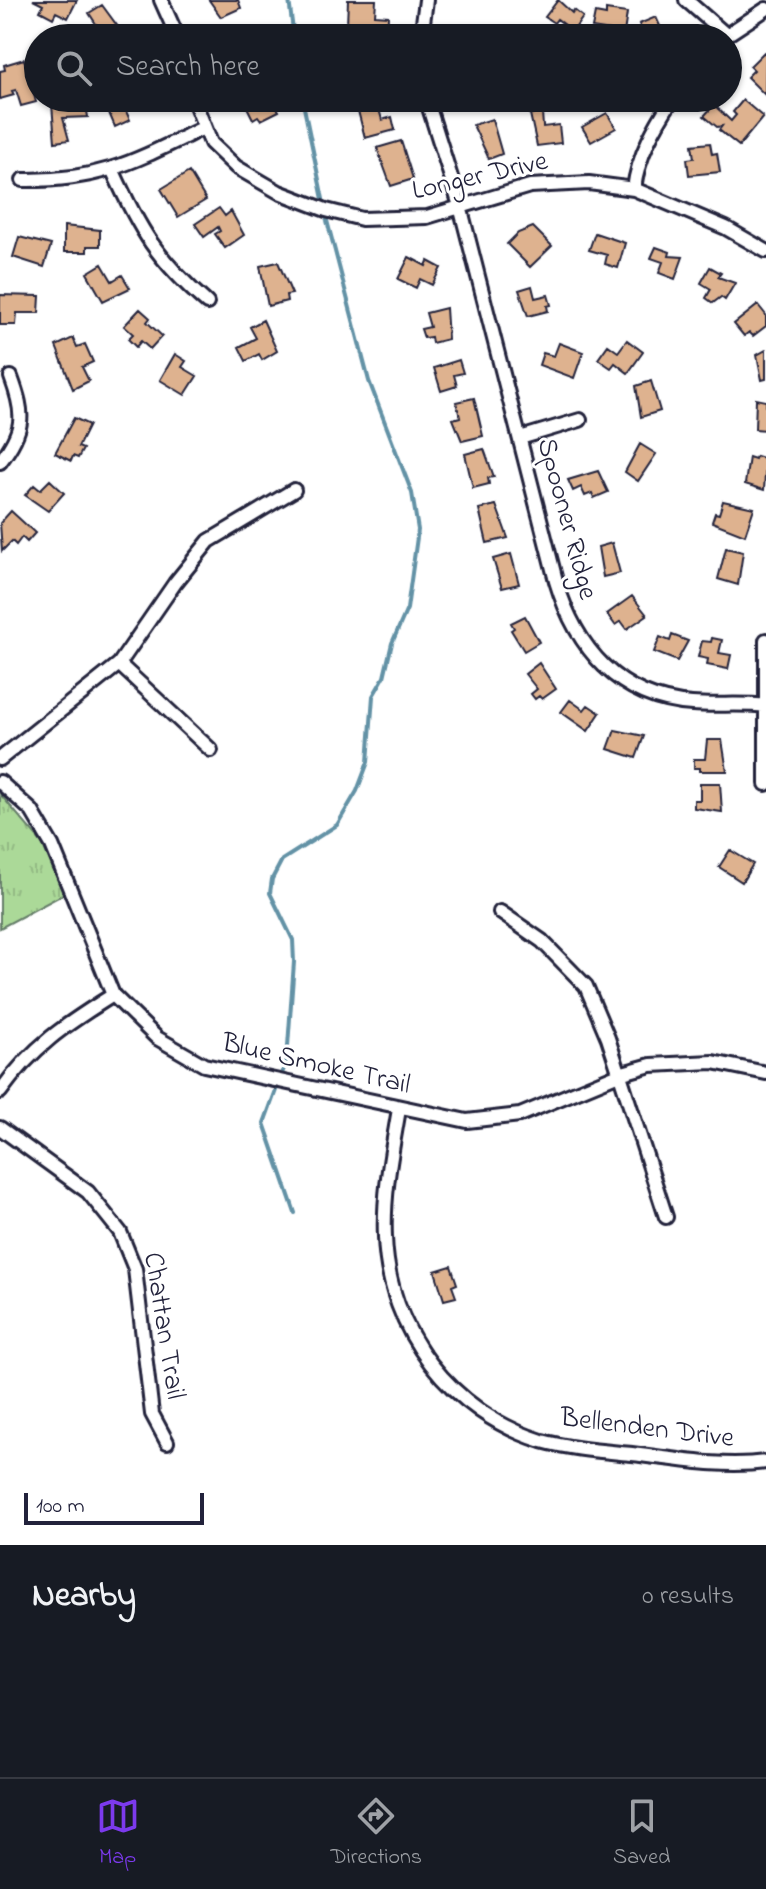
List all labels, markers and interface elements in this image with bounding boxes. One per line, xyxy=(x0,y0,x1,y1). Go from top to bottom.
search box xyxy=(24,24,742,112)
icon: search xyxy=(52,46,96,90)
text: Search here xyxy=(116,46,260,90)
street label: Longer Drive xyxy=(408,141,552,212)
street label: Spooner Ridge xyxy=(525,434,607,605)
street label: Blue Smoke Trail xyxy=(217,1023,414,1107)
street label: Chattan Trail xyxy=(131,1250,195,1402)
street label: Bellenden Drive xyxy=(557,1398,737,1460)
scale bar xyxy=(24,1489,204,1525)
text: 100 m xyxy=(36,1491,85,1523)
text: Nearby xyxy=(32,1572,136,1622)
text: 0 results xyxy=(642,1578,734,1616)
tab: Map xyxy=(96,1794,140,1874)
tab: Directions xyxy=(331,1794,422,1874)
tab: Saved xyxy=(613,1794,670,1874)

